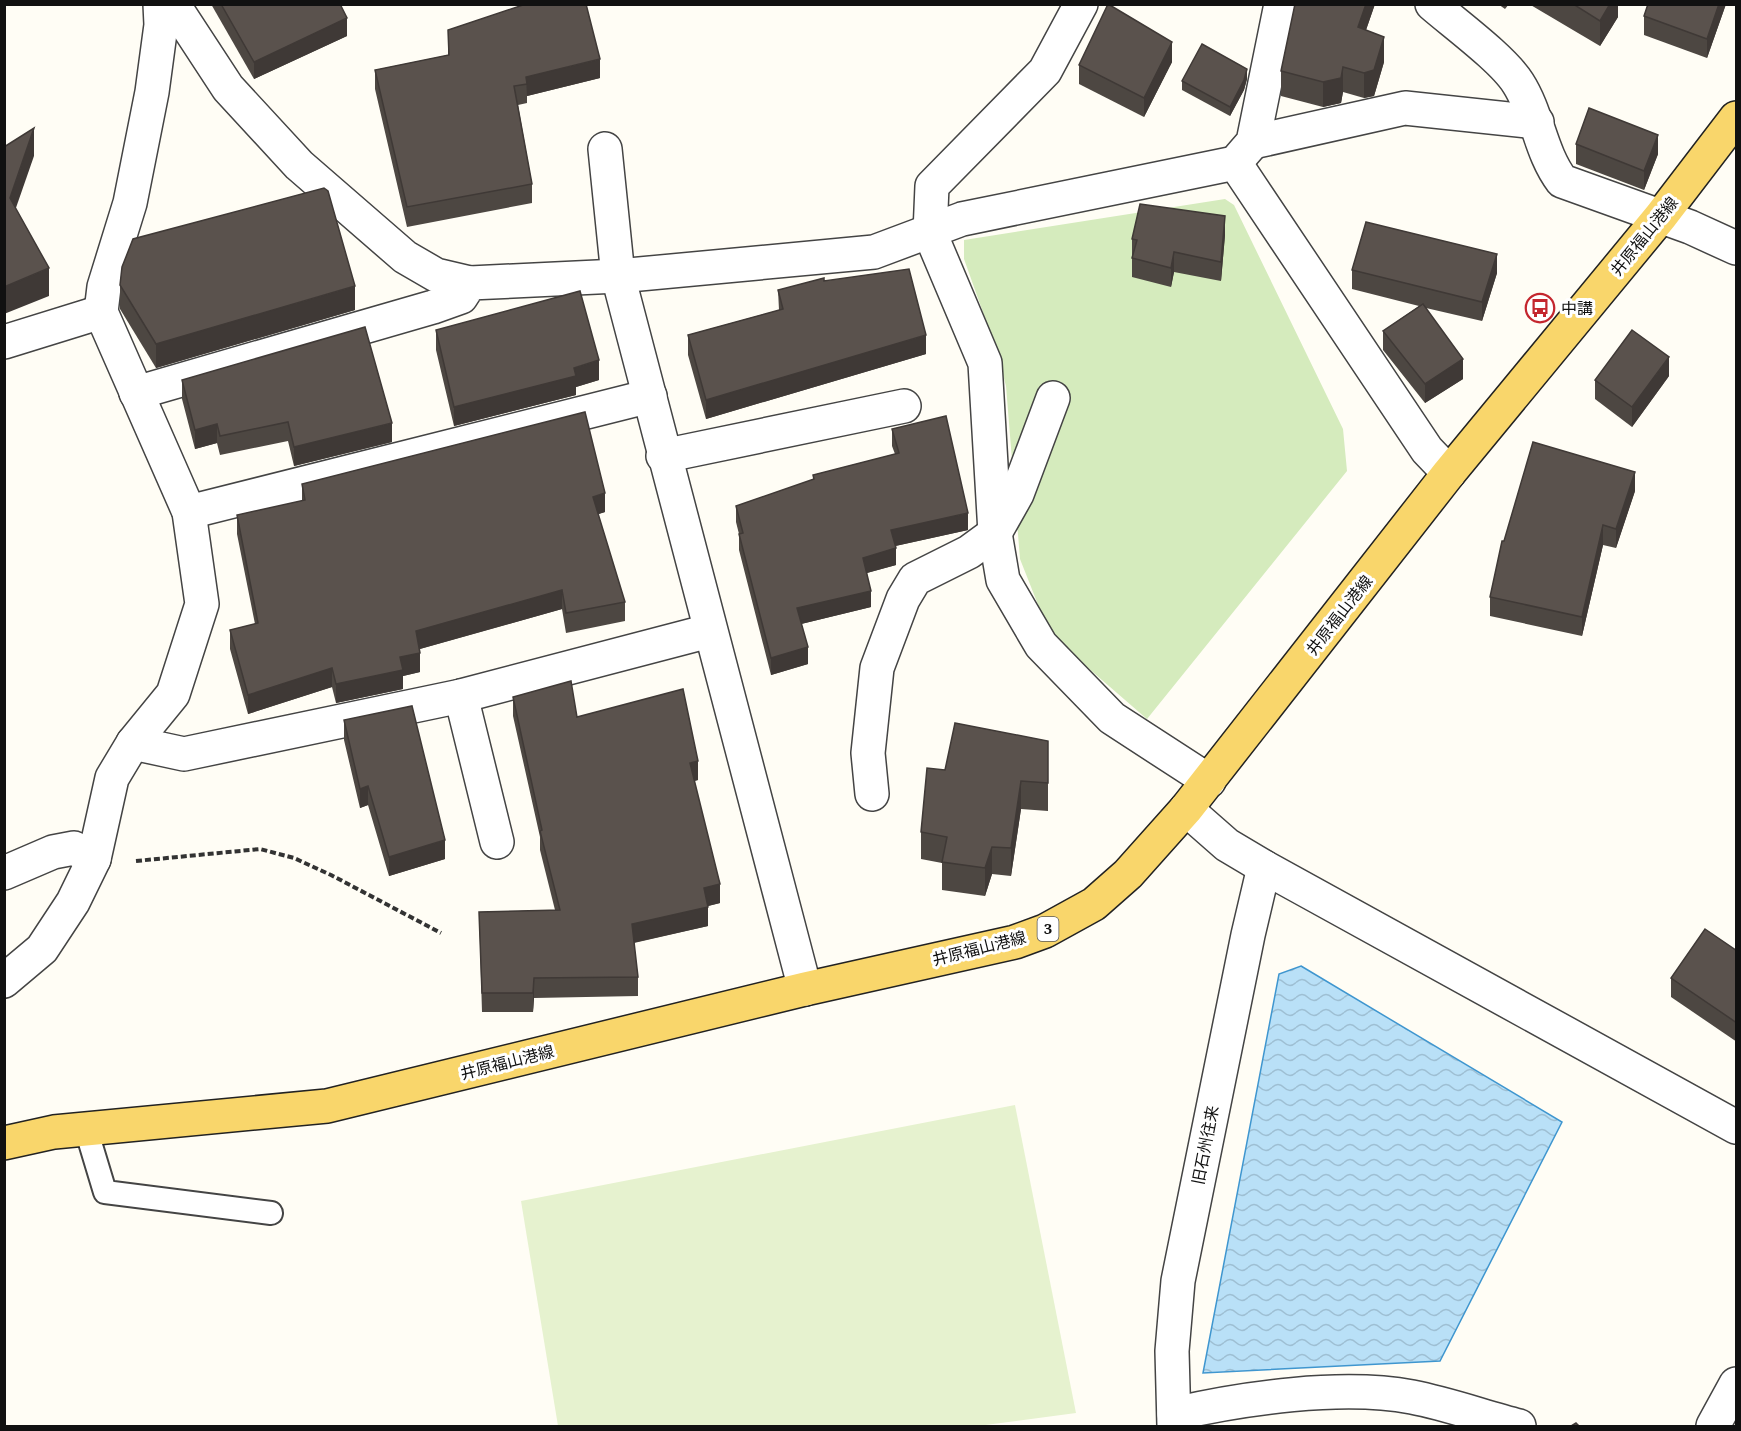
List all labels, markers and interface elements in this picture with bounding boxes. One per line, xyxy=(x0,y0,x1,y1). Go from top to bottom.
street label: 井原福山港線 xyxy=(1605,192,1683,280)
bus stop icon: 中講 xyxy=(1524,292,1556,324)
place label: 中講 xyxy=(1561,297,1593,319)
street label: 井原福山港線 xyxy=(1301,570,1377,660)
road number: 3 xyxy=(1038,917,1058,941)
street label: 井原福山港線 xyxy=(930,926,1028,970)
street label: 井原福山港線 xyxy=(458,1040,556,1084)
street label: 旧石州往来 xyxy=(1187,1104,1223,1186)

